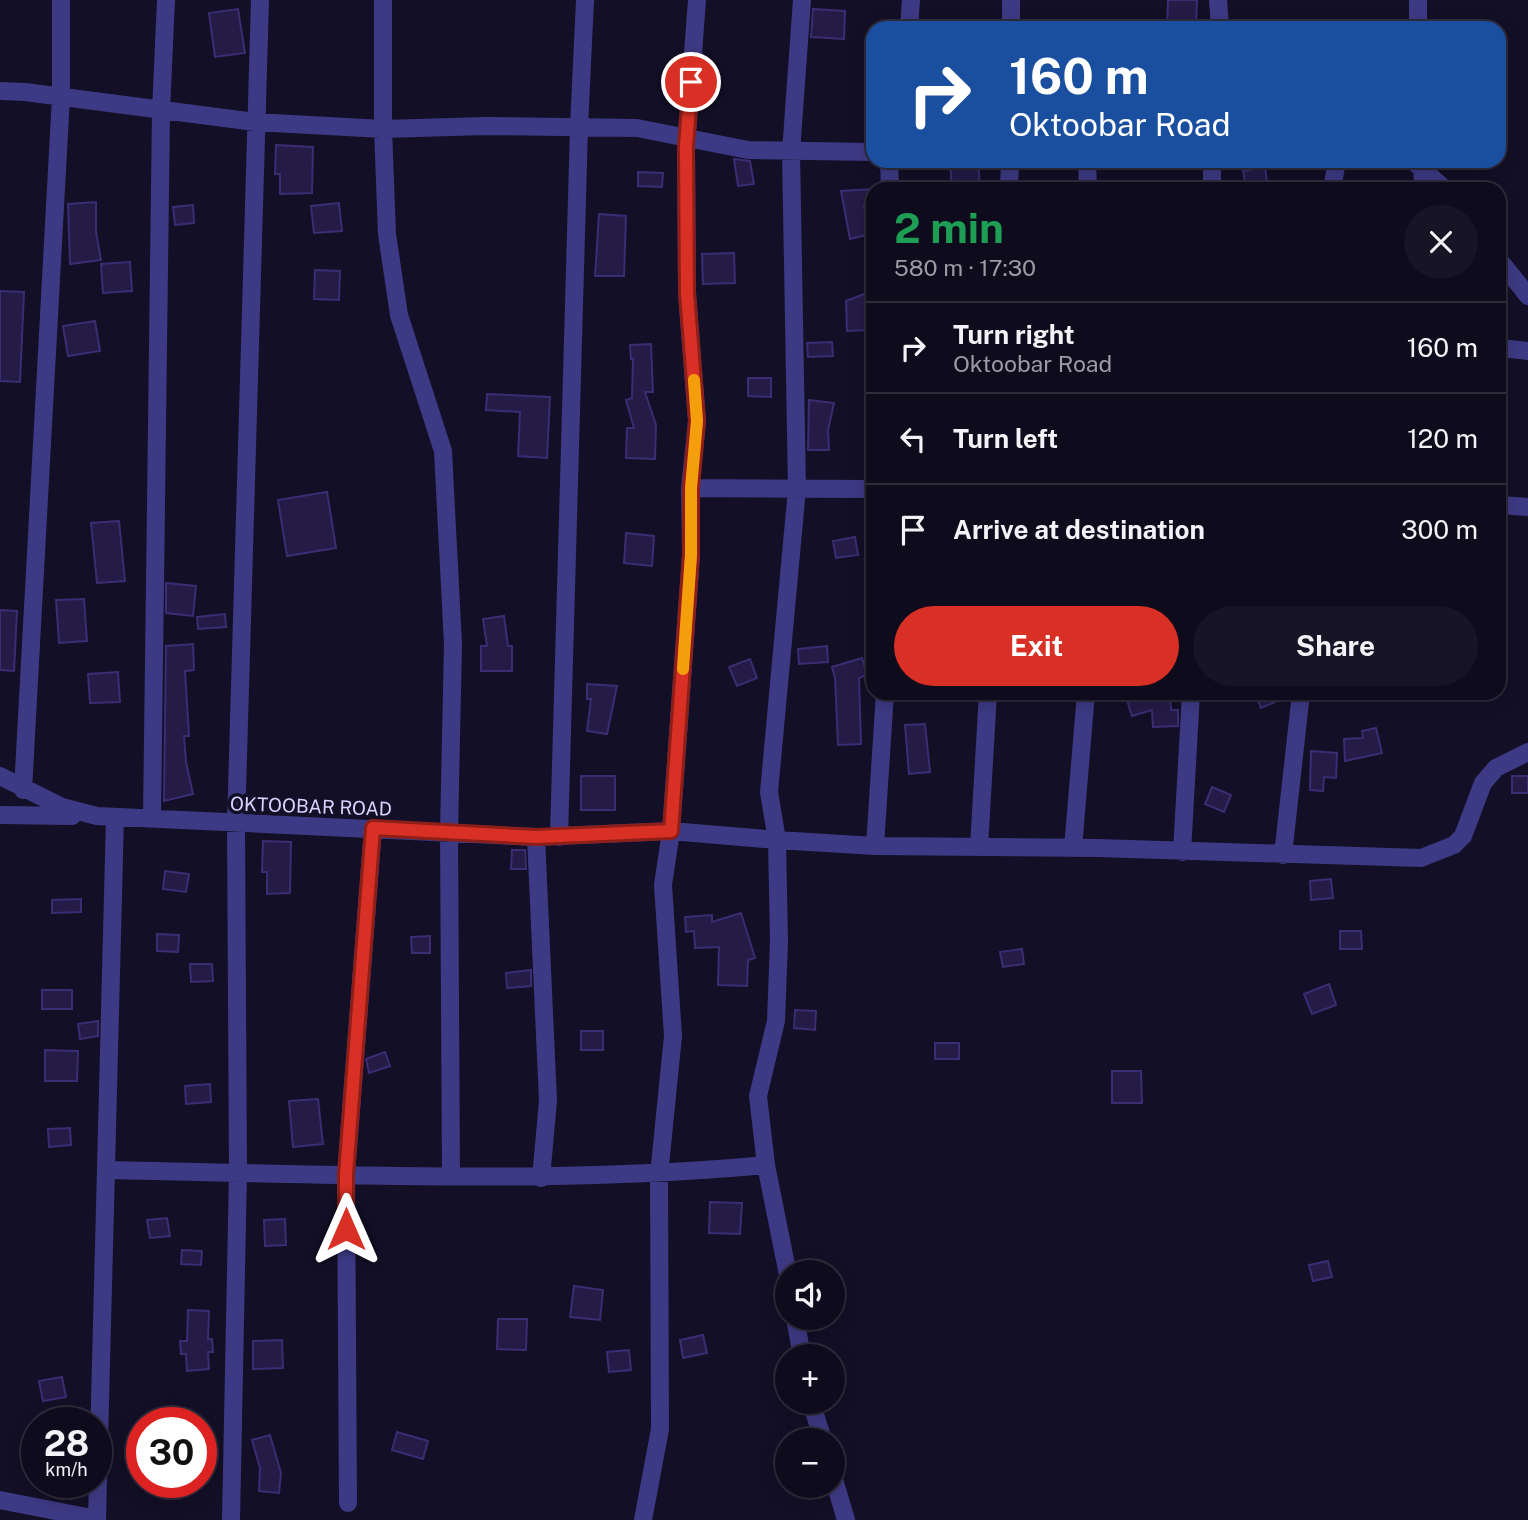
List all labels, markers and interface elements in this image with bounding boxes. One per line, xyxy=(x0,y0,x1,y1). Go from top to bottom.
text: 160 m xyxy=(1009,47,1149,105)
icon: right xyxy=(894,49,985,140)
pin xyxy=(661,52,721,112)
icon: arrive xyxy=(672,63,710,101)
text: Oktoobar Road xyxy=(1009,106,1231,143)
text: 2 min xyxy=(894,203,1004,252)
button: close xyxy=(1404,205,1478,279)
text: 580 m · 17:30 xyxy=(894,254,1036,281)
text: Turn right xyxy=(953,319,1075,350)
icon: right xyxy=(894,329,932,367)
text: 160 m xyxy=(1407,332,1478,363)
text: Oktoobar Road xyxy=(953,350,1112,377)
icon: left xyxy=(894,420,932,458)
text: Turn left xyxy=(953,423,1058,454)
text: 120 m xyxy=(1407,423,1478,454)
icon: arrive xyxy=(894,511,932,549)
text: Arrive at destination xyxy=(953,514,1205,545)
text: 300 m xyxy=(1401,514,1478,545)
button: Exit xyxy=(894,606,1179,686)
button: Share xyxy=(1193,606,1478,686)
street label: OKTOOBAR ROAD xyxy=(230,792,392,820)
position arrow xyxy=(309,1192,383,1266)
map controls xyxy=(775,1260,845,1498)
button: sound xyxy=(775,1260,845,1330)
button: + xyxy=(775,1344,845,1414)
speed limit sign: 30 xyxy=(126,1407,217,1498)
text: 28 xyxy=(44,1423,89,1464)
button: − xyxy=(775,1428,845,1498)
text: km/h xyxy=(45,1459,88,1480)

